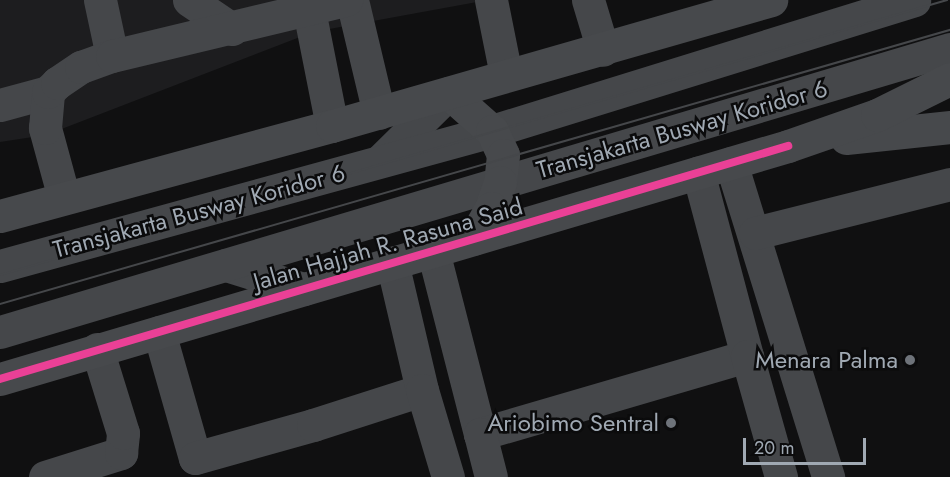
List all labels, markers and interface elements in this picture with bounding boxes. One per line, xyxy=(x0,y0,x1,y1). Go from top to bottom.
street label: Transjakarta Busway Koridor 6 xyxy=(533,74,831,184)
street label: Transjakarta Busway Koridor 6 xyxy=(50,158,348,264)
street label: Jalan Hajjah R. Rasuna Said xyxy=(250,192,526,296)
place label: Menara Palma xyxy=(755,346,898,374)
marker: Menara Palma xyxy=(903,353,917,367)
place label: Ariobimo Sentral xyxy=(487,409,659,437)
marker: Ariobimo Sentral xyxy=(664,416,678,430)
scale bar xyxy=(746,426,869,464)
text: 20 m xyxy=(754,435,794,461)

